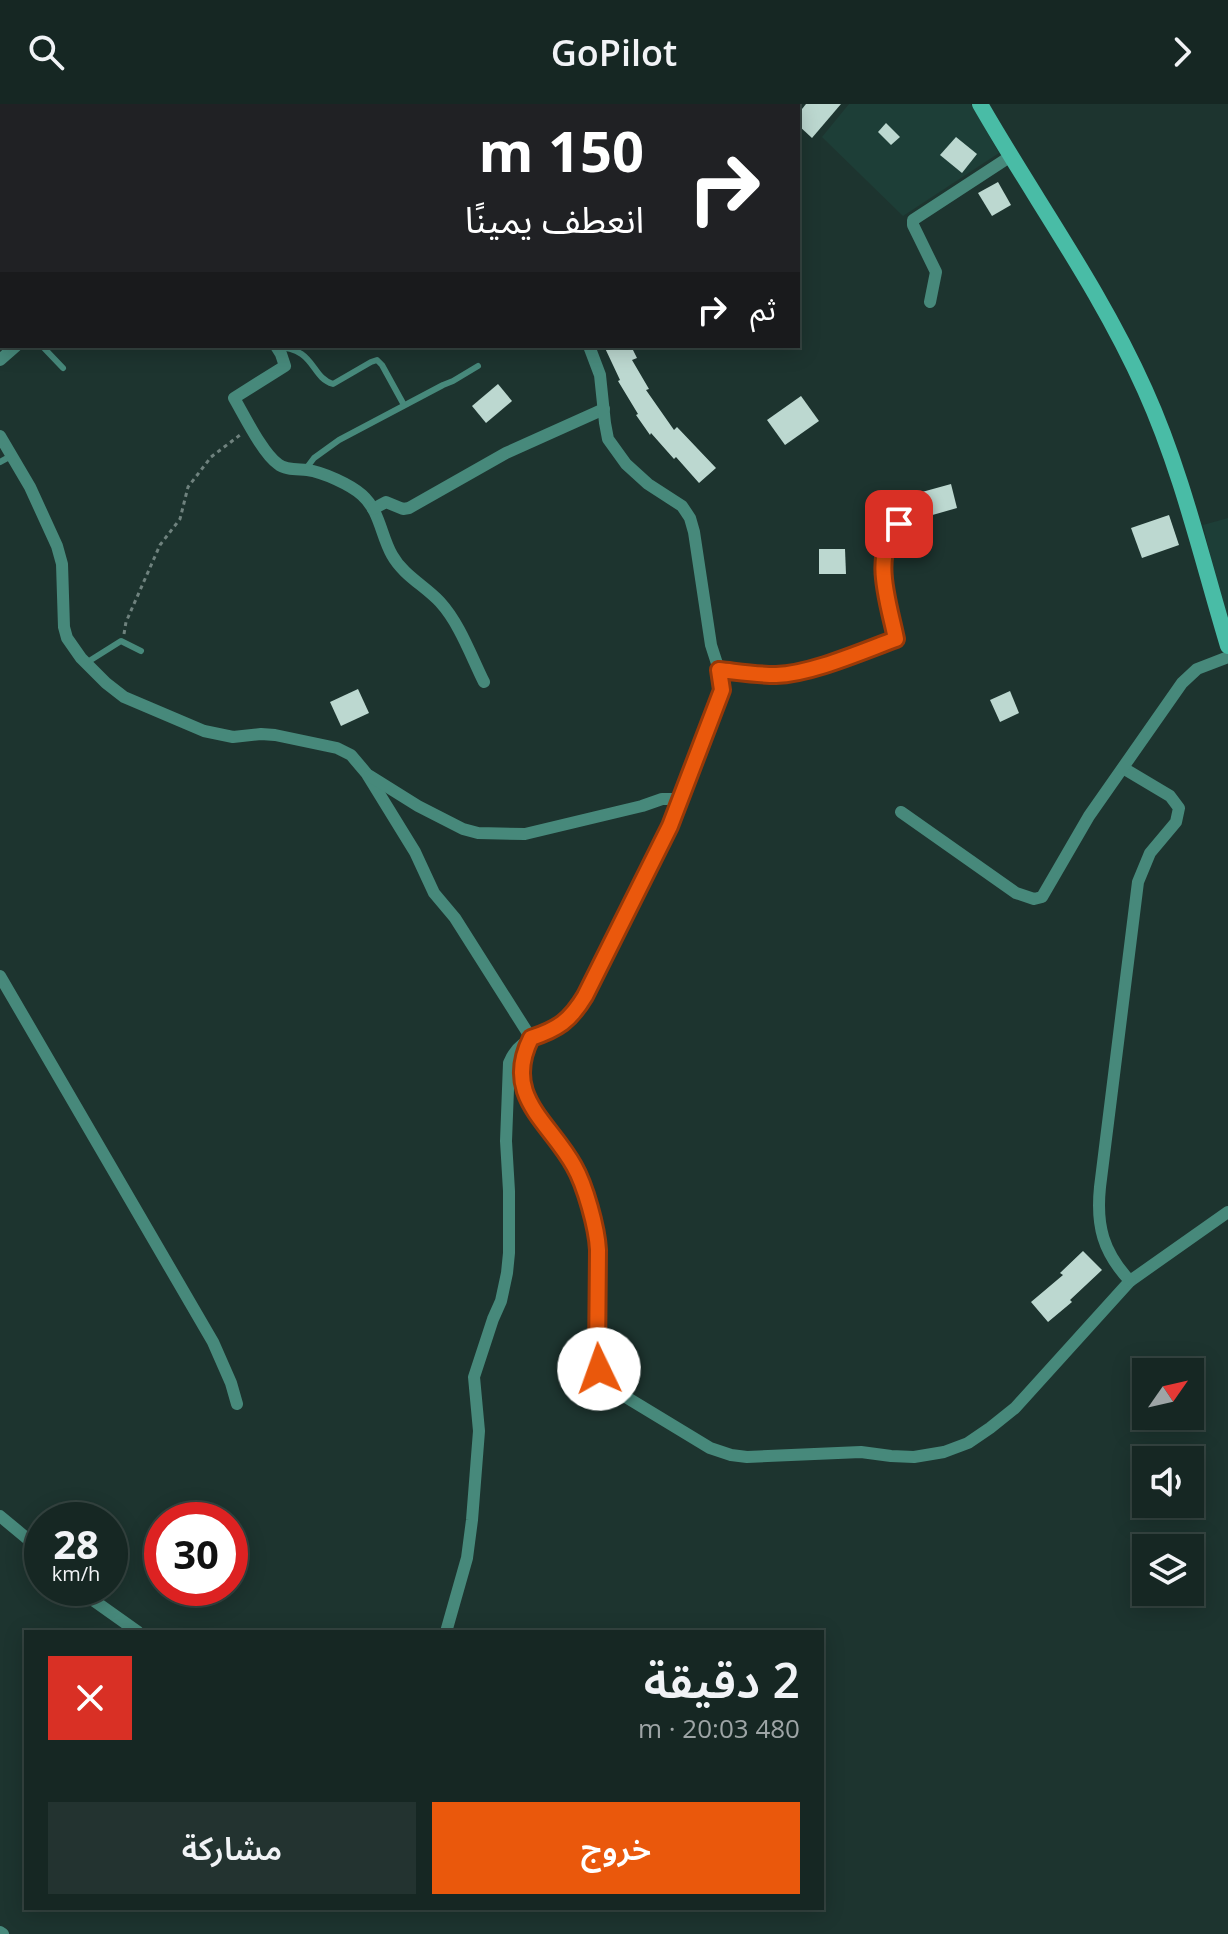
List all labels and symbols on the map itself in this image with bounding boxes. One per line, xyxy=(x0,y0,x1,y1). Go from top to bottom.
pin xyxy=(865,490,933,558)
position arrow xyxy=(557,1327,641,1411)
north arrow xyxy=(1132,1358,1204,1430)
speed limit sign: 30 xyxy=(144,1502,248,1606)

